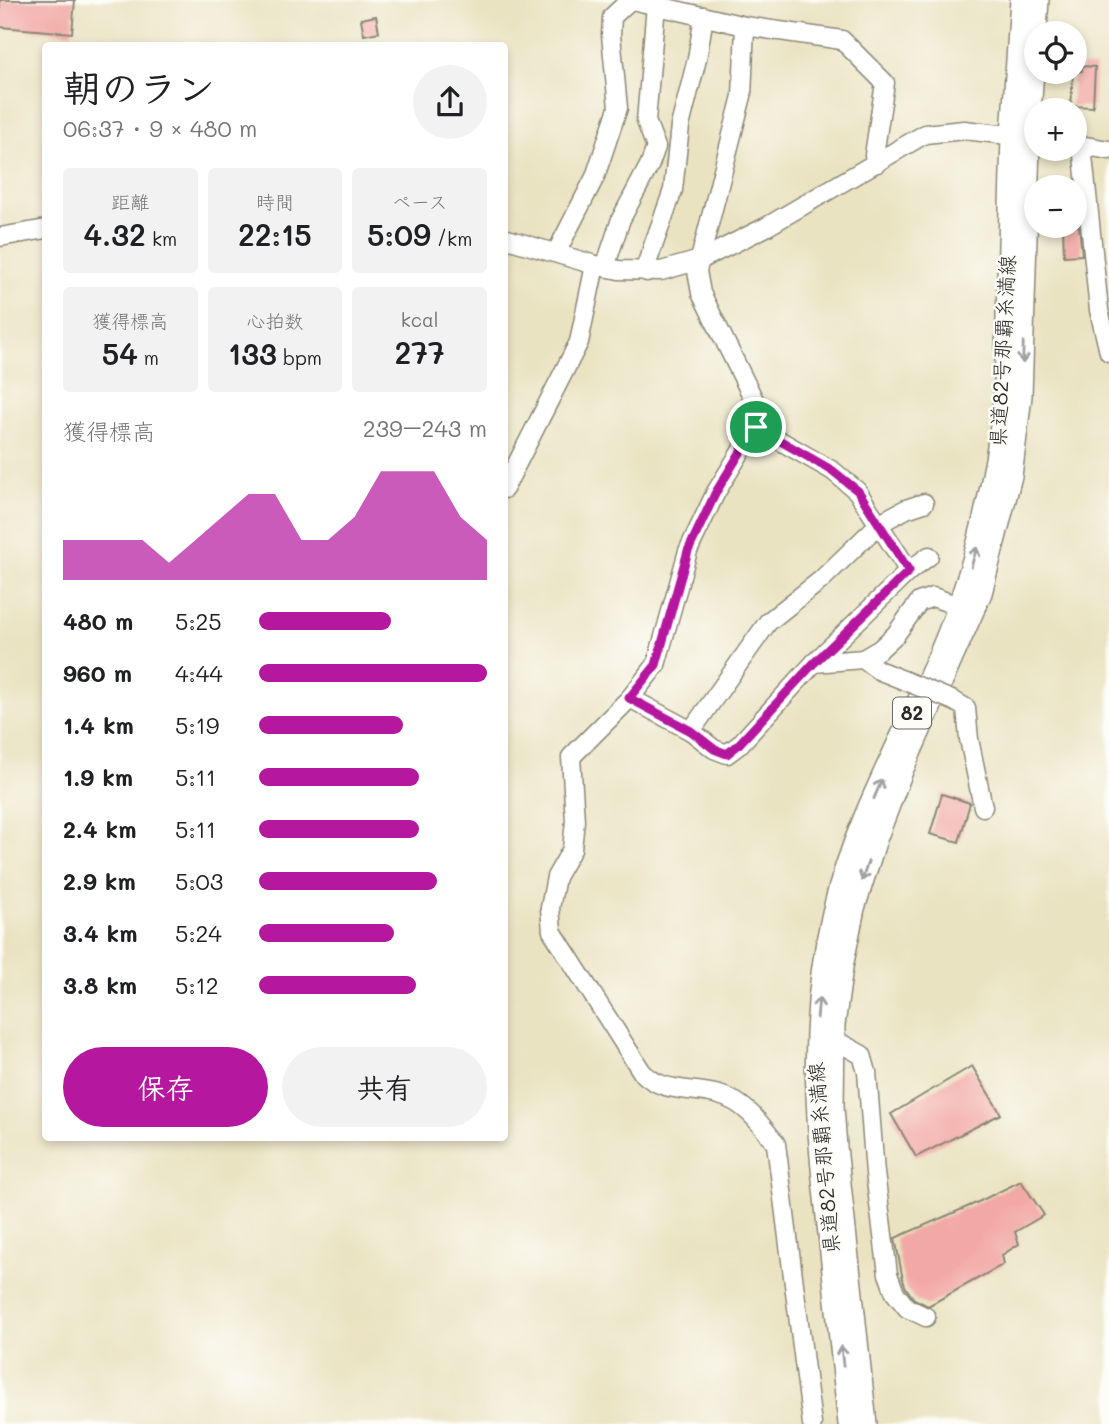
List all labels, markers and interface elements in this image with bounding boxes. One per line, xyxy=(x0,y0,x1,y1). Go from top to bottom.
map controls xyxy=(1024,21,1087,238)
button: locate xyxy=(1024,21,1087,84)
text: 朝のラン xyxy=(63,62,215,112)
button: share xyxy=(413,65,487,139)
button: + xyxy=(1024,98,1087,161)
text: 06:37 · 9 × 480 m xyxy=(63,113,257,143)
button: − xyxy=(1024,175,1087,238)
text: 距離 xyxy=(111,189,149,214)
text: 時間 xyxy=(256,189,294,214)
text: ペース xyxy=(392,189,448,214)
text: 4.32 xyxy=(84,214,146,254)
text: 22:15 xyxy=(238,214,312,254)
text: 5:09 xyxy=(367,214,431,254)
text: km xyxy=(146,226,177,251)
text: /km xyxy=(431,226,472,251)
street label: 県道82号那覇糸満線 xyxy=(983,254,1020,448)
text: kcal xyxy=(401,307,439,332)
text: 獲得標高 xyxy=(92,308,168,333)
text: 心拍数 xyxy=(246,308,304,333)
text: 277 xyxy=(395,332,445,372)
text: 54 xyxy=(102,333,138,373)
text: 133 xyxy=(228,333,277,373)
one-way arrow xyxy=(1016,341,1030,364)
text: m xyxy=(138,345,159,370)
text: bpm xyxy=(277,345,322,370)
pin xyxy=(726,397,786,457)
icon: arrive xyxy=(737,408,775,446)
text: 239–243 m xyxy=(363,413,487,443)
text: 獲得標高 xyxy=(63,416,155,446)
one-way arrow xyxy=(969,546,982,568)
text: 480 m xyxy=(63,606,133,636)
text: 5:25 xyxy=(175,606,222,636)
text: 960 m xyxy=(63,658,132,688)
text: 4:44 xyxy=(175,658,223,688)
road number: 82 xyxy=(893,698,931,728)
text: 1.4 km xyxy=(63,710,134,740)
text: 5:19 xyxy=(175,710,219,740)
text: 1.9 km xyxy=(63,762,133,792)
text: 5:11 xyxy=(175,762,216,792)
one-way arrow xyxy=(872,779,885,801)
text: 2.4 km xyxy=(63,814,136,844)
text: 5:11 xyxy=(175,814,216,844)
one-way arrow xyxy=(858,859,871,881)
text: 2.9 km xyxy=(63,866,136,896)
text: 5:03 xyxy=(175,866,223,896)
text: 3.4 km xyxy=(63,918,137,948)
text: 5:24 xyxy=(175,918,222,948)
text: 3.8 km xyxy=(63,970,137,1000)
text: 5:12 xyxy=(175,970,219,1000)
one-way arrow xyxy=(811,997,824,1019)
button: 保存 xyxy=(63,1047,268,1127)
button: 共有 xyxy=(282,1047,487,1127)
street label: 県道82号那覇糸満線 xyxy=(801,1061,844,1255)
one-way arrow xyxy=(835,1345,848,1368)

